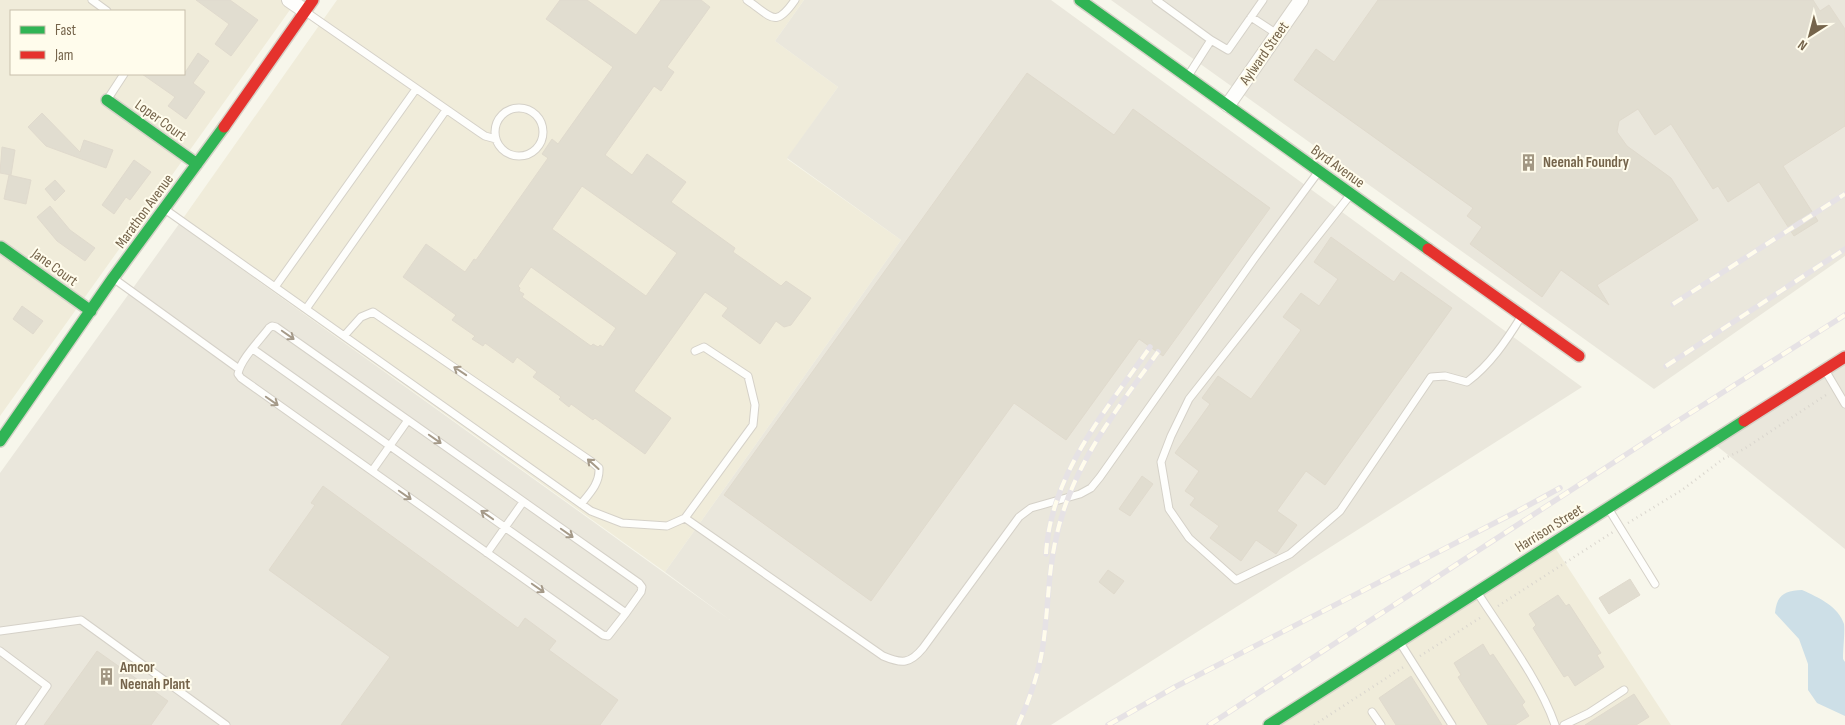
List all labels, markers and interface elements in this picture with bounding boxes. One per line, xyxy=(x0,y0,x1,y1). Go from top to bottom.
legend xyxy=(10,10,185,75)
north arrow xyxy=(1785,10,1835,60)
street label: Aylward Street xyxy=(1235,18,1293,90)
text: Fast xyxy=(55,21,77,40)
text: N xyxy=(1795,36,1811,54)
text: Jam xyxy=(54,46,73,65)
street label: Loper Court xyxy=(131,95,191,146)
street label: Byrd Avenue xyxy=(1307,141,1368,192)
building icon: Neenah Foundry xyxy=(1519,152,1539,172)
place label: Neenah Foundry xyxy=(1543,153,1630,172)
street label: Marathon Avenue xyxy=(111,170,178,252)
street label: Jane Court xyxy=(27,244,82,291)
one-way arrow xyxy=(280,330,294,340)
one-way arrow xyxy=(453,366,467,376)
one-way arrow xyxy=(265,396,279,406)
one-way arrow xyxy=(427,434,441,444)
one-way arrow xyxy=(586,458,599,470)
one-way arrow xyxy=(398,490,412,500)
street label: Harrison Street xyxy=(1512,500,1587,557)
one-way arrow xyxy=(480,510,494,520)
one-way arrow xyxy=(560,528,574,538)
one-way arrow xyxy=(531,583,545,593)
place label: Amcor Neenah Plant xyxy=(119,658,190,694)
building icon: Amcor Neenah Plant xyxy=(96,666,116,686)

